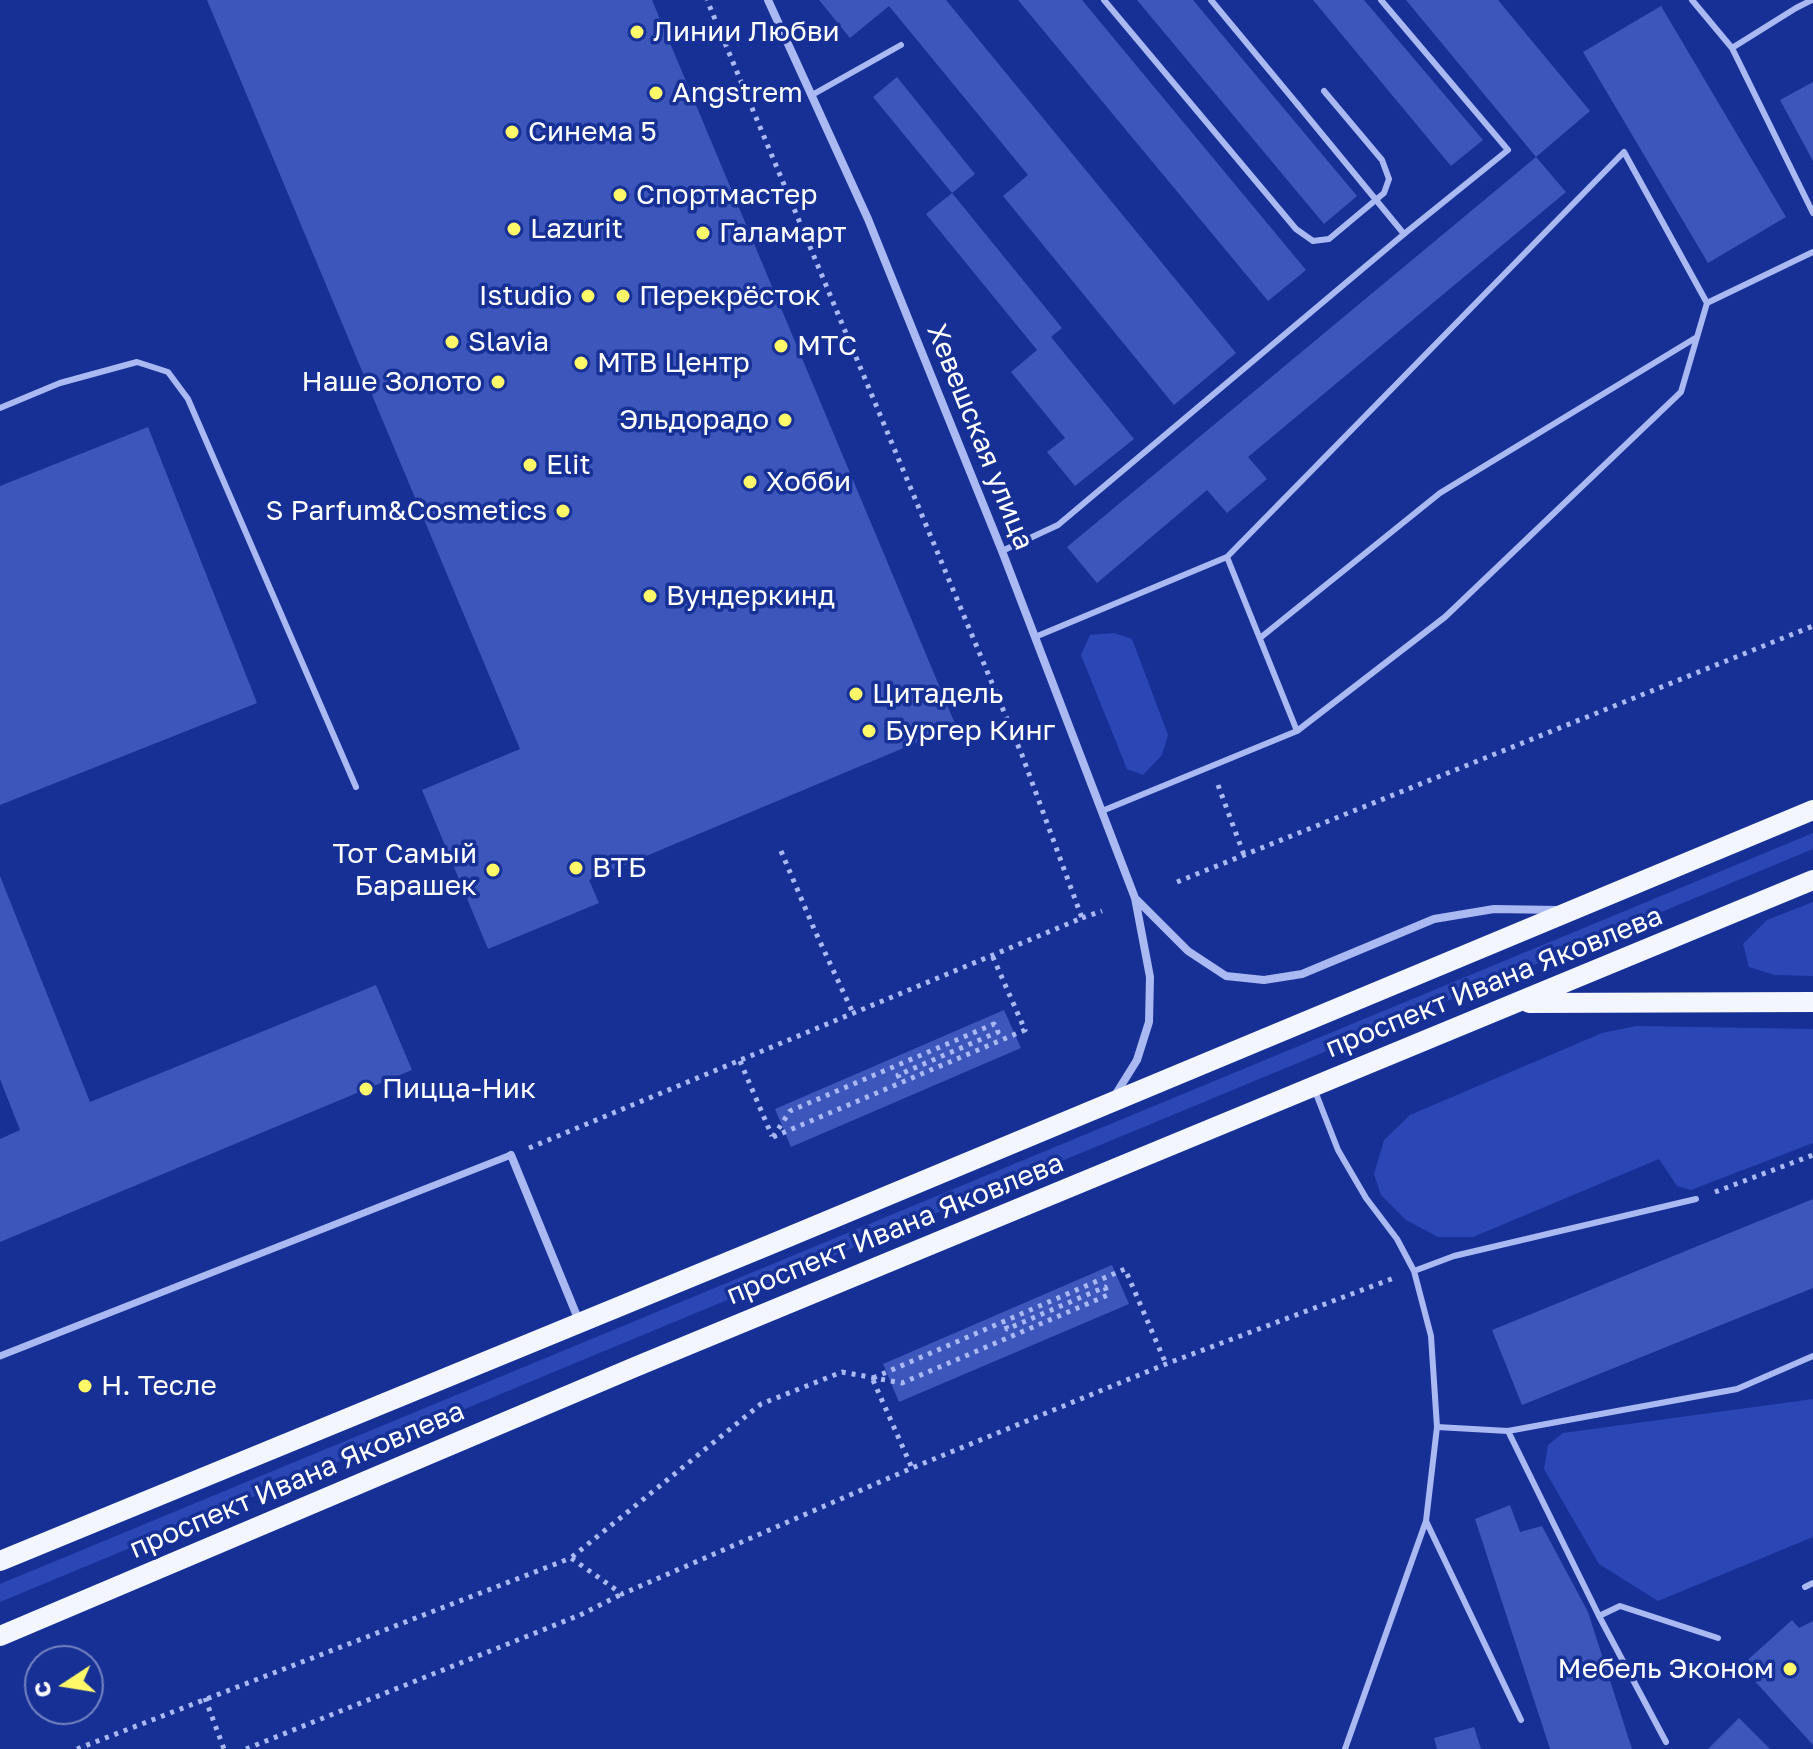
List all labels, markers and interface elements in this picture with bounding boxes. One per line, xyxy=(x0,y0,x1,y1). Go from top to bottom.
place label: Линии Любви xyxy=(653,15,840,49)
marker: Линии Любви xyxy=(628,23,646,41)
place label: Angstrem xyxy=(672,76,803,110)
marker: Angstrem xyxy=(647,84,665,102)
place label: Синема 5 xyxy=(528,115,657,149)
marker: Синема 5 xyxy=(503,123,521,141)
place label: Спортмастер xyxy=(636,178,817,212)
marker: Спортмастер xyxy=(611,186,629,204)
place label: Lazurit xyxy=(530,212,623,246)
place label: Галамарт xyxy=(719,216,847,250)
marker: Lazurit xyxy=(505,220,523,238)
marker: Галамарт xyxy=(694,224,712,242)
place label: Istudio xyxy=(479,279,572,313)
place label: Перекрёсток xyxy=(639,279,821,313)
marker: Istudio xyxy=(579,287,597,305)
marker: Перекрёсток xyxy=(614,287,632,305)
street label: Хевешская улица xyxy=(919,319,1041,555)
place label: Slavia xyxy=(468,325,549,359)
place label: МТС xyxy=(797,329,857,363)
marker: Slavia xyxy=(443,333,461,351)
marker: МТС xyxy=(772,337,790,355)
place label: МТВ Центр xyxy=(597,346,750,380)
marker: МТВ Центр xyxy=(572,354,590,372)
place label: Наше Золото xyxy=(301,365,482,399)
marker: Наше Золото xyxy=(489,373,507,391)
place label: Эльдорадо xyxy=(619,403,769,437)
marker: Эльдорадо xyxy=(776,411,794,429)
place label: Elit xyxy=(546,448,591,482)
marker: Elit xyxy=(521,456,539,474)
place label: Хобби xyxy=(766,465,851,499)
marker: Хобби xyxy=(741,473,759,491)
place label: S Parfum&Cosmetics xyxy=(266,494,547,528)
marker: S Parfum&Cosmetics xyxy=(554,502,572,520)
place label: Вундеркинд xyxy=(666,579,835,613)
marker: Вундеркинд xyxy=(641,587,659,605)
place label: Цитадель xyxy=(872,677,1003,711)
marker: Цитадель xyxy=(847,685,865,703)
place label: Бургер Кинг xyxy=(885,714,1055,748)
marker: Бургер Кинг xyxy=(860,722,878,740)
place label: Тот Самый Барашек xyxy=(332,837,477,903)
place label: ВТБ xyxy=(592,851,647,885)
marker: ВТБ xyxy=(567,859,585,877)
marker: Тот Самый Барашек xyxy=(484,861,502,879)
street label: проспект Ивана Яковлева xyxy=(1321,899,1667,1065)
place label: Пицца-Ник xyxy=(382,1072,536,1106)
marker: Пицца-Ник xyxy=(357,1080,375,1098)
street label: проспект Ивана Яковлева xyxy=(722,1146,1068,1312)
place label: Н. Тесле xyxy=(101,1369,217,1403)
marker: Н. Тесле xyxy=(76,1377,94,1395)
street label: проспект Ивана Яковлева xyxy=(125,1394,469,1566)
north arrow xyxy=(24,1645,104,1725)
place label: Мебель Эконом xyxy=(1558,1652,1774,1686)
marker: Мебель Эконом xyxy=(1781,1660,1799,1678)
text: С xyxy=(27,1679,57,1700)

